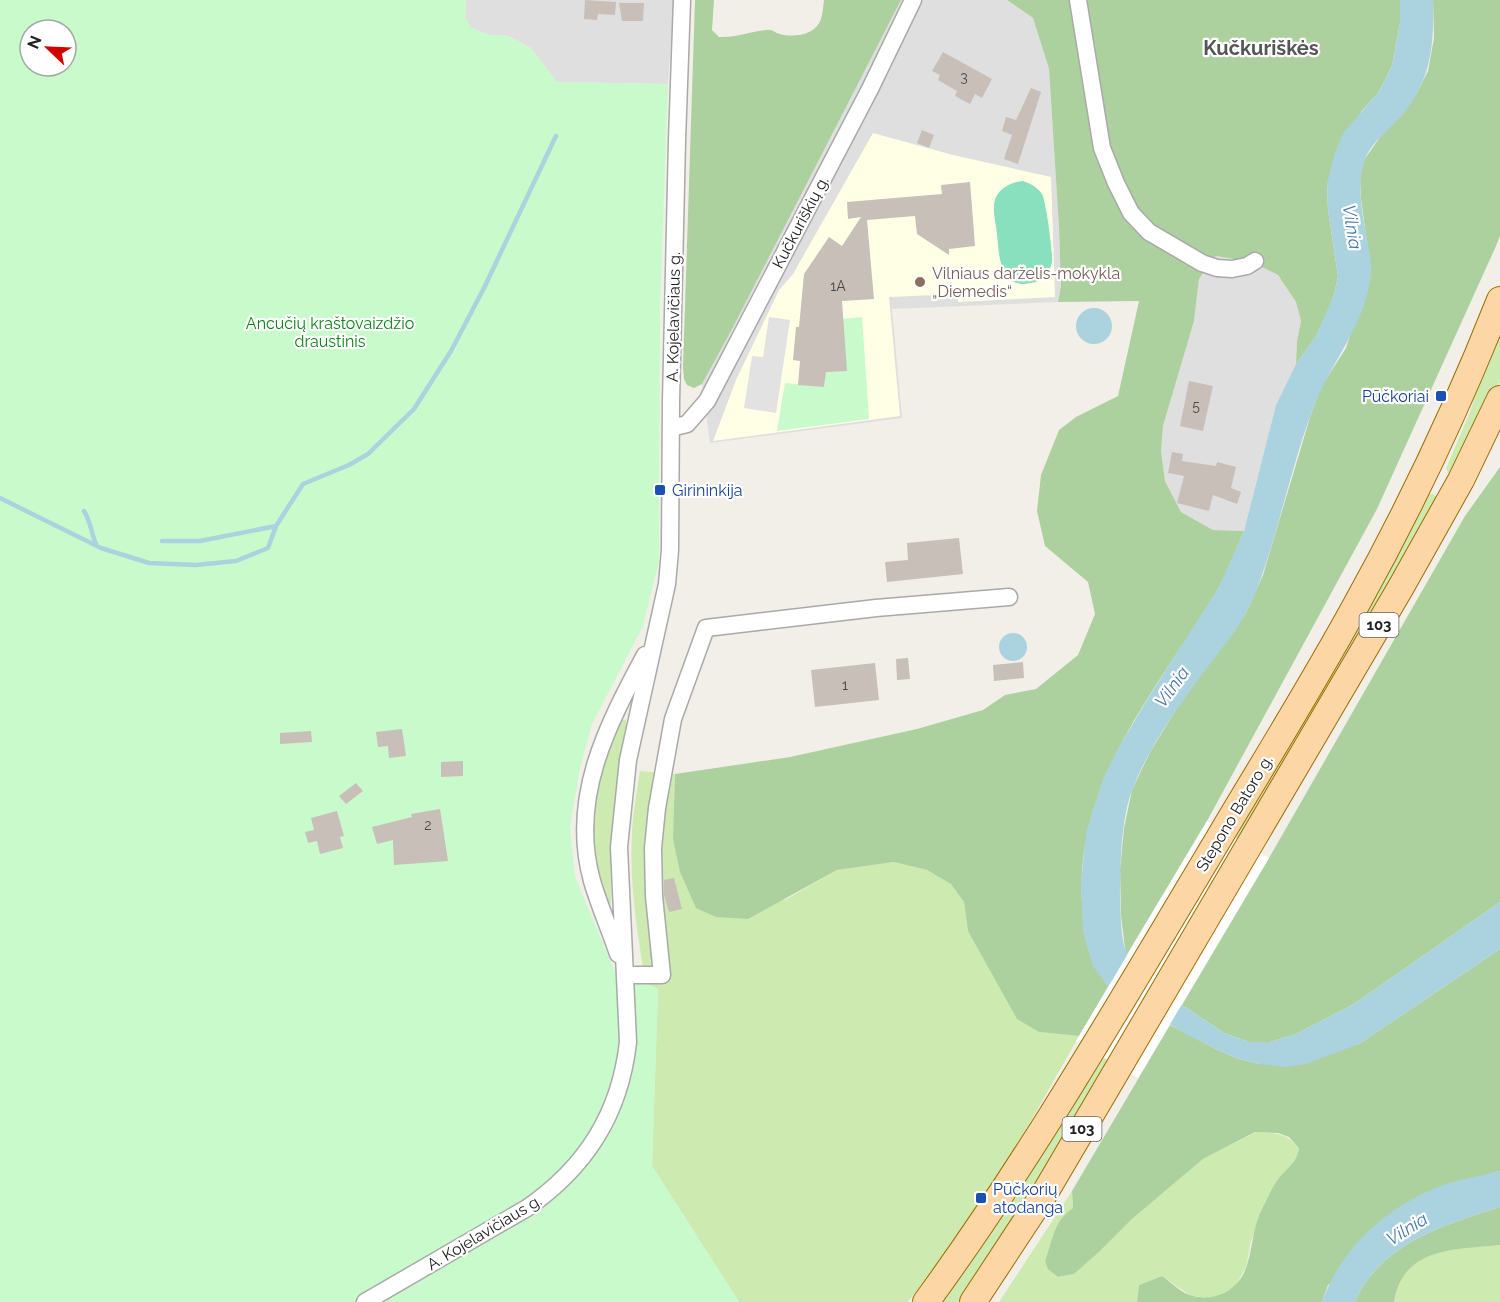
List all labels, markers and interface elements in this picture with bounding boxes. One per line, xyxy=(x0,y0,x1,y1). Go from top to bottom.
north arrow xyxy=(18,18,78,78)
text: N xyxy=(24,33,46,52)
district label: Kučkuriškės xyxy=(1203,36,1319,60)
house number: 3 xyxy=(960,69,968,85)
street label: Kučkuriškių g. xyxy=(768,173,833,272)
water label: Vilnia xyxy=(1339,203,1366,251)
street label: A. Kojelavičiaus g. xyxy=(663,252,684,382)
place label: Vilniaus darželis-mokykla „Diemedis“ xyxy=(932,264,1120,301)
marker: Vilniaus darželis-mokykla „Diemedis“ xyxy=(913,275,927,289)
house number: 1A xyxy=(830,278,846,294)
park label: Ancučių kraštovaizdžio draustinis xyxy=(246,314,414,351)
place label: Pūčkoriai xyxy=(1362,387,1429,406)
marker: Pūčkoriai xyxy=(1434,389,1448,403)
house number: 5 xyxy=(1192,398,1200,414)
place label: Girininkija xyxy=(672,481,742,500)
marker: Girininkija xyxy=(653,483,667,497)
road number: 103 xyxy=(1360,613,1398,637)
water label: Vilnia xyxy=(1150,662,1193,711)
house number: 1 xyxy=(842,677,848,693)
street label: Stepono Batoro g. xyxy=(1192,752,1277,875)
house number: 2 xyxy=(424,817,432,833)
road number: 103 xyxy=(1062,1117,1102,1141)
place label: Pūčkorių atodanga xyxy=(993,1180,1063,1217)
street label: A. Kojelavičiaus g. xyxy=(424,1191,545,1274)
marker: Pūčkorių atodanga xyxy=(974,1191,988,1205)
water label: Vilnia xyxy=(1382,1208,1432,1249)

